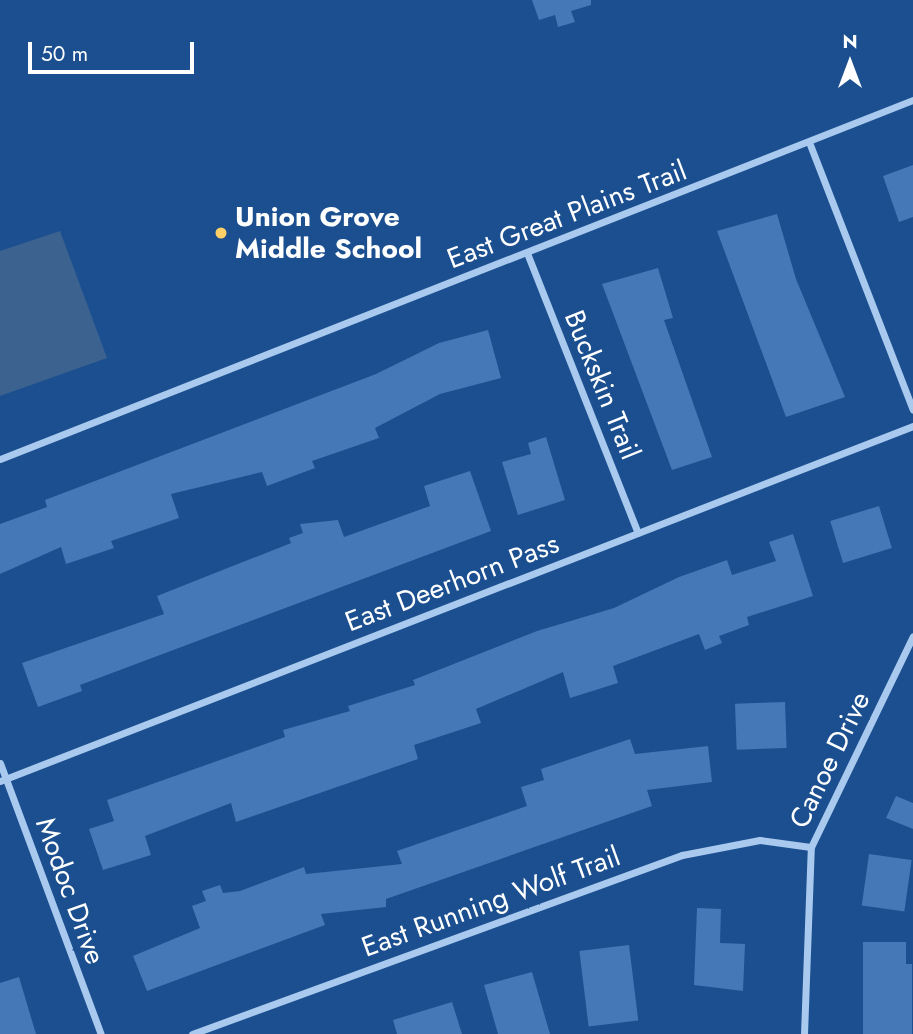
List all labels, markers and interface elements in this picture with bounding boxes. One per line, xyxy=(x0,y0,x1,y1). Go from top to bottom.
scale bar xyxy=(32,28,198,72)
north arrow xyxy=(815,28,885,98)
text: N xyxy=(842,28,858,55)
text: 50 m xyxy=(41,39,88,69)
street label: East Great Plains Trail xyxy=(443,154,691,276)
place label: Union Grove Middle School xyxy=(235,200,422,266)
marker: Union Grove Middle School xyxy=(213,225,229,241)
street label: Buckskin Trail xyxy=(557,306,647,464)
street label: East Deerhorn Pass xyxy=(340,527,564,639)
street label: Canoe Drive xyxy=(783,686,877,834)
street label: Modoc Drive xyxy=(28,813,112,969)
street label: East Running Wolf Trail xyxy=(357,840,625,964)

